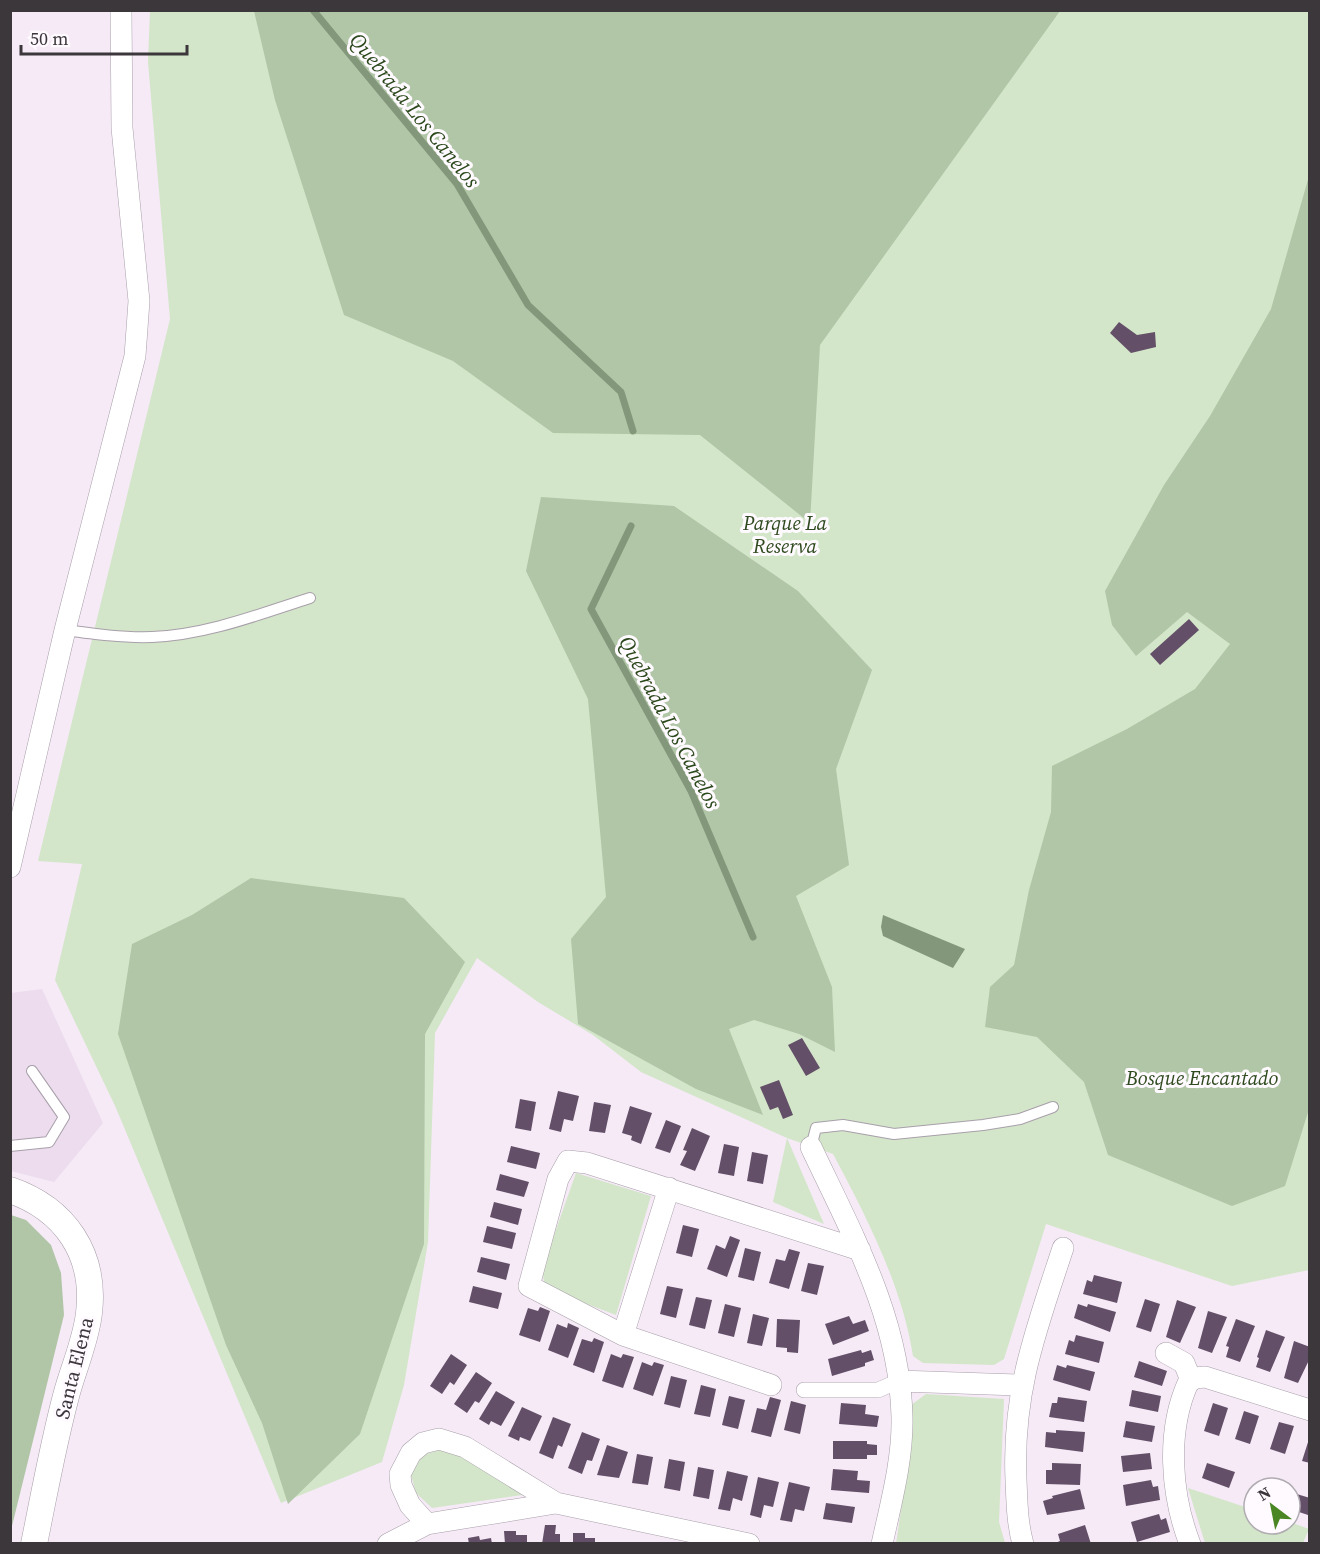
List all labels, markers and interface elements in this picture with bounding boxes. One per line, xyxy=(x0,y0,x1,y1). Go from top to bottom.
scale bar xyxy=(21,18,188,56)
text: 50 m xyxy=(30,26,68,51)
water label: Quebrada Los Canelos xyxy=(343,26,487,194)
park label: Parque La Reserva xyxy=(742,509,828,560)
water label: Quebrada Los Canelos xyxy=(612,631,728,814)
park label: Bosque Encantado xyxy=(1125,1064,1279,1092)
street label: Santa Elena xyxy=(48,1313,100,1422)
north arrow xyxy=(1242,1476,1302,1536)
text: N xyxy=(1253,1481,1275,1506)

